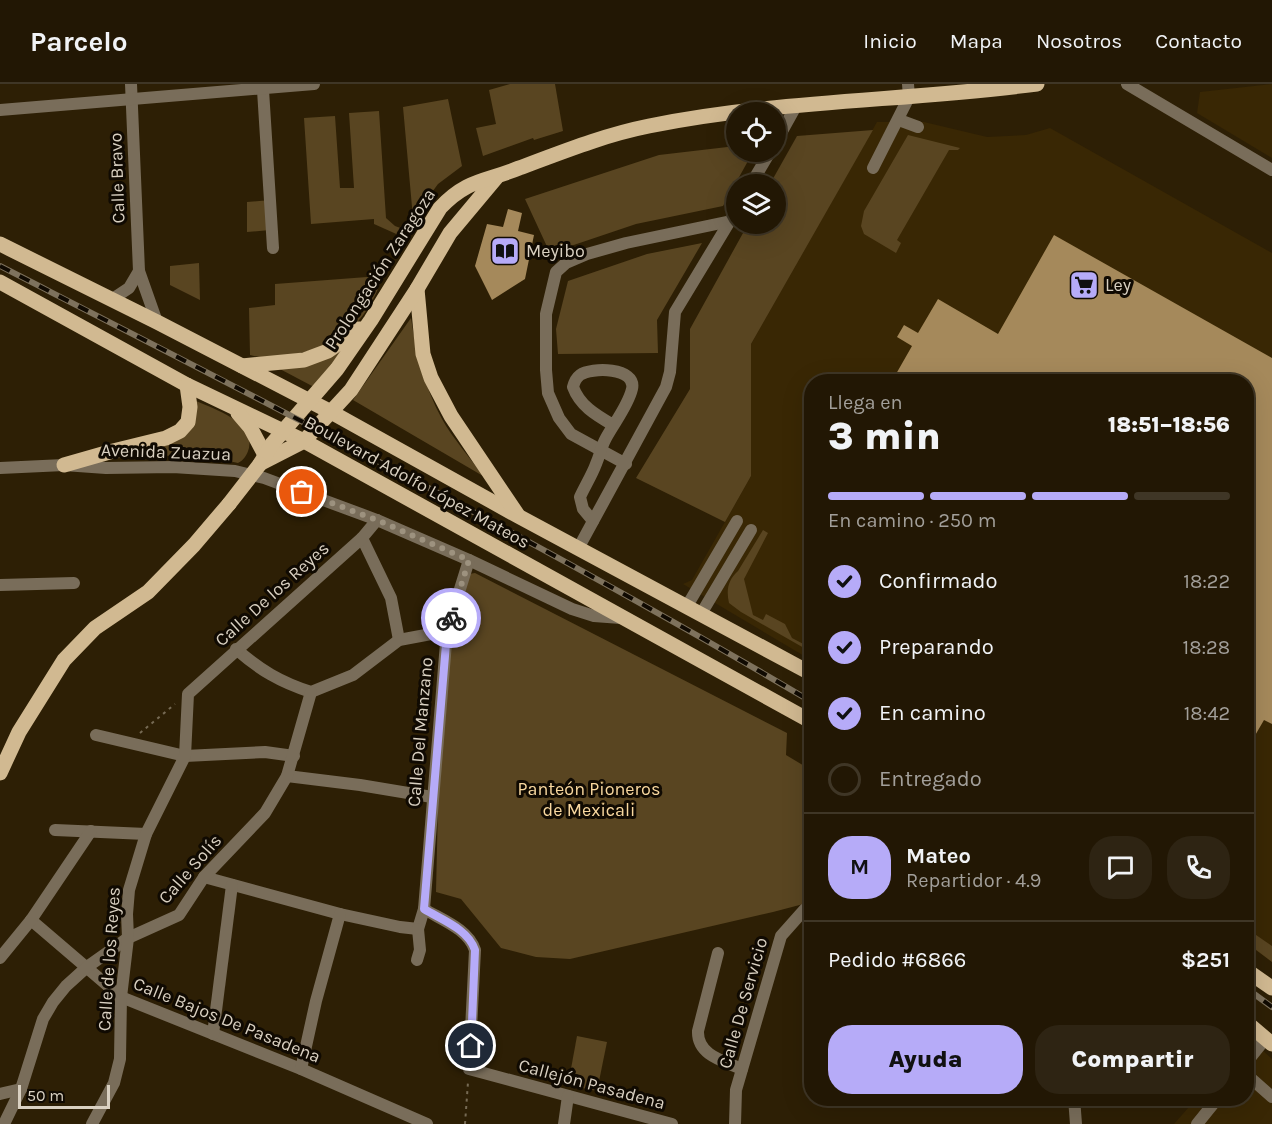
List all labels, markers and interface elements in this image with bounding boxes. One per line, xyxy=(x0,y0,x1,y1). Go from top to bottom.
text: Parcelo xyxy=(30,25,128,58)
text: Inicio xyxy=(863,29,917,53)
text: Mapa xyxy=(950,29,1003,53)
text: Nosotros xyxy=(1036,29,1122,53)
text: Contacto xyxy=(1155,29,1242,53)
map controls xyxy=(726,102,786,234)
button: locate xyxy=(726,102,786,162)
street label: Calle Bravo xyxy=(104,132,130,224)
button: layers xyxy=(726,174,786,234)
street label: Prolongación Zaragoza xyxy=(320,185,440,353)
library icon: Meyibo xyxy=(489,235,521,267)
place label: Meyibo xyxy=(526,240,585,262)
supermarket icon: Ley xyxy=(1068,269,1100,301)
place label: Ley xyxy=(1105,274,1132,296)
text: Llega en xyxy=(828,391,903,414)
street label: Boulevard Adolfo López Mateos xyxy=(301,411,533,553)
text: 18:51–18:56 xyxy=(1108,412,1230,438)
text: 3 min xyxy=(828,413,941,459)
street label: Avenida Zuazua xyxy=(101,439,231,465)
pin xyxy=(276,466,327,517)
icon: bag xyxy=(285,475,318,508)
text: En camino · 250 m xyxy=(828,509,996,532)
street label: Calle De los Reyes xyxy=(210,537,334,651)
icon: check xyxy=(828,565,861,598)
text: Confirmado xyxy=(879,568,998,594)
text: 18:22 xyxy=(1183,570,1230,593)
courier xyxy=(421,588,481,648)
icon: bike xyxy=(435,602,468,635)
icon: check xyxy=(828,631,861,664)
text: Preparando xyxy=(879,634,994,660)
text: 18:28 xyxy=(1183,636,1230,659)
street label: Calle Del Manzano xyxy=(402,656,438,808)
icon: check xyxy=(828,697,861,730)
text: En camino xyxy=(879,700,986,726)
text: 18:42 xyxy=(1184,702,1230,725)
text: Entregado xyxy=(879,766,982,792)
park label: Panteón Pioneros de Mexicali xyxy=(518,778,660,821)
street label: Calle Solís xyxy=(154,830,226,908)
button: chat xyxy=(1089,836,1152,899)
button: phone xyxy=(1167,836,1230,899)
text: Mateo xyxy=(906,843,971,869)
text: M xyxy=(850,854,869,880)
text: Repartidor · 4.9 xyxy=(906,869,1041,892)
street label: Calle de los Reyes xyxy=(93,886,125,1032)
street label: Calle De Servicio xyxy=(714,935,772,1071)
text: Pedido #6866 xyxy=(828,947,966,973)
text: $251 xyxy=(1181,947,1230,973)
street label: Calle Bajos De Pasadena xyxy=(130,972,324,1068)
pin xyxy=(445,1020,496,1071)
button: Ayuda xyxy=(828,1025,1023,1094)
button: Compartir xyxy=(1035,1025,1230,1094)
icon: home xyxy=(454,1029,487,1062)
street label: Callejón Pasadena xyxy=(516,1054,668,1114)
scale bar xyxy=(18,1082,110,1110)
text: 50 m xyxy=(27,1086,64,1105)

